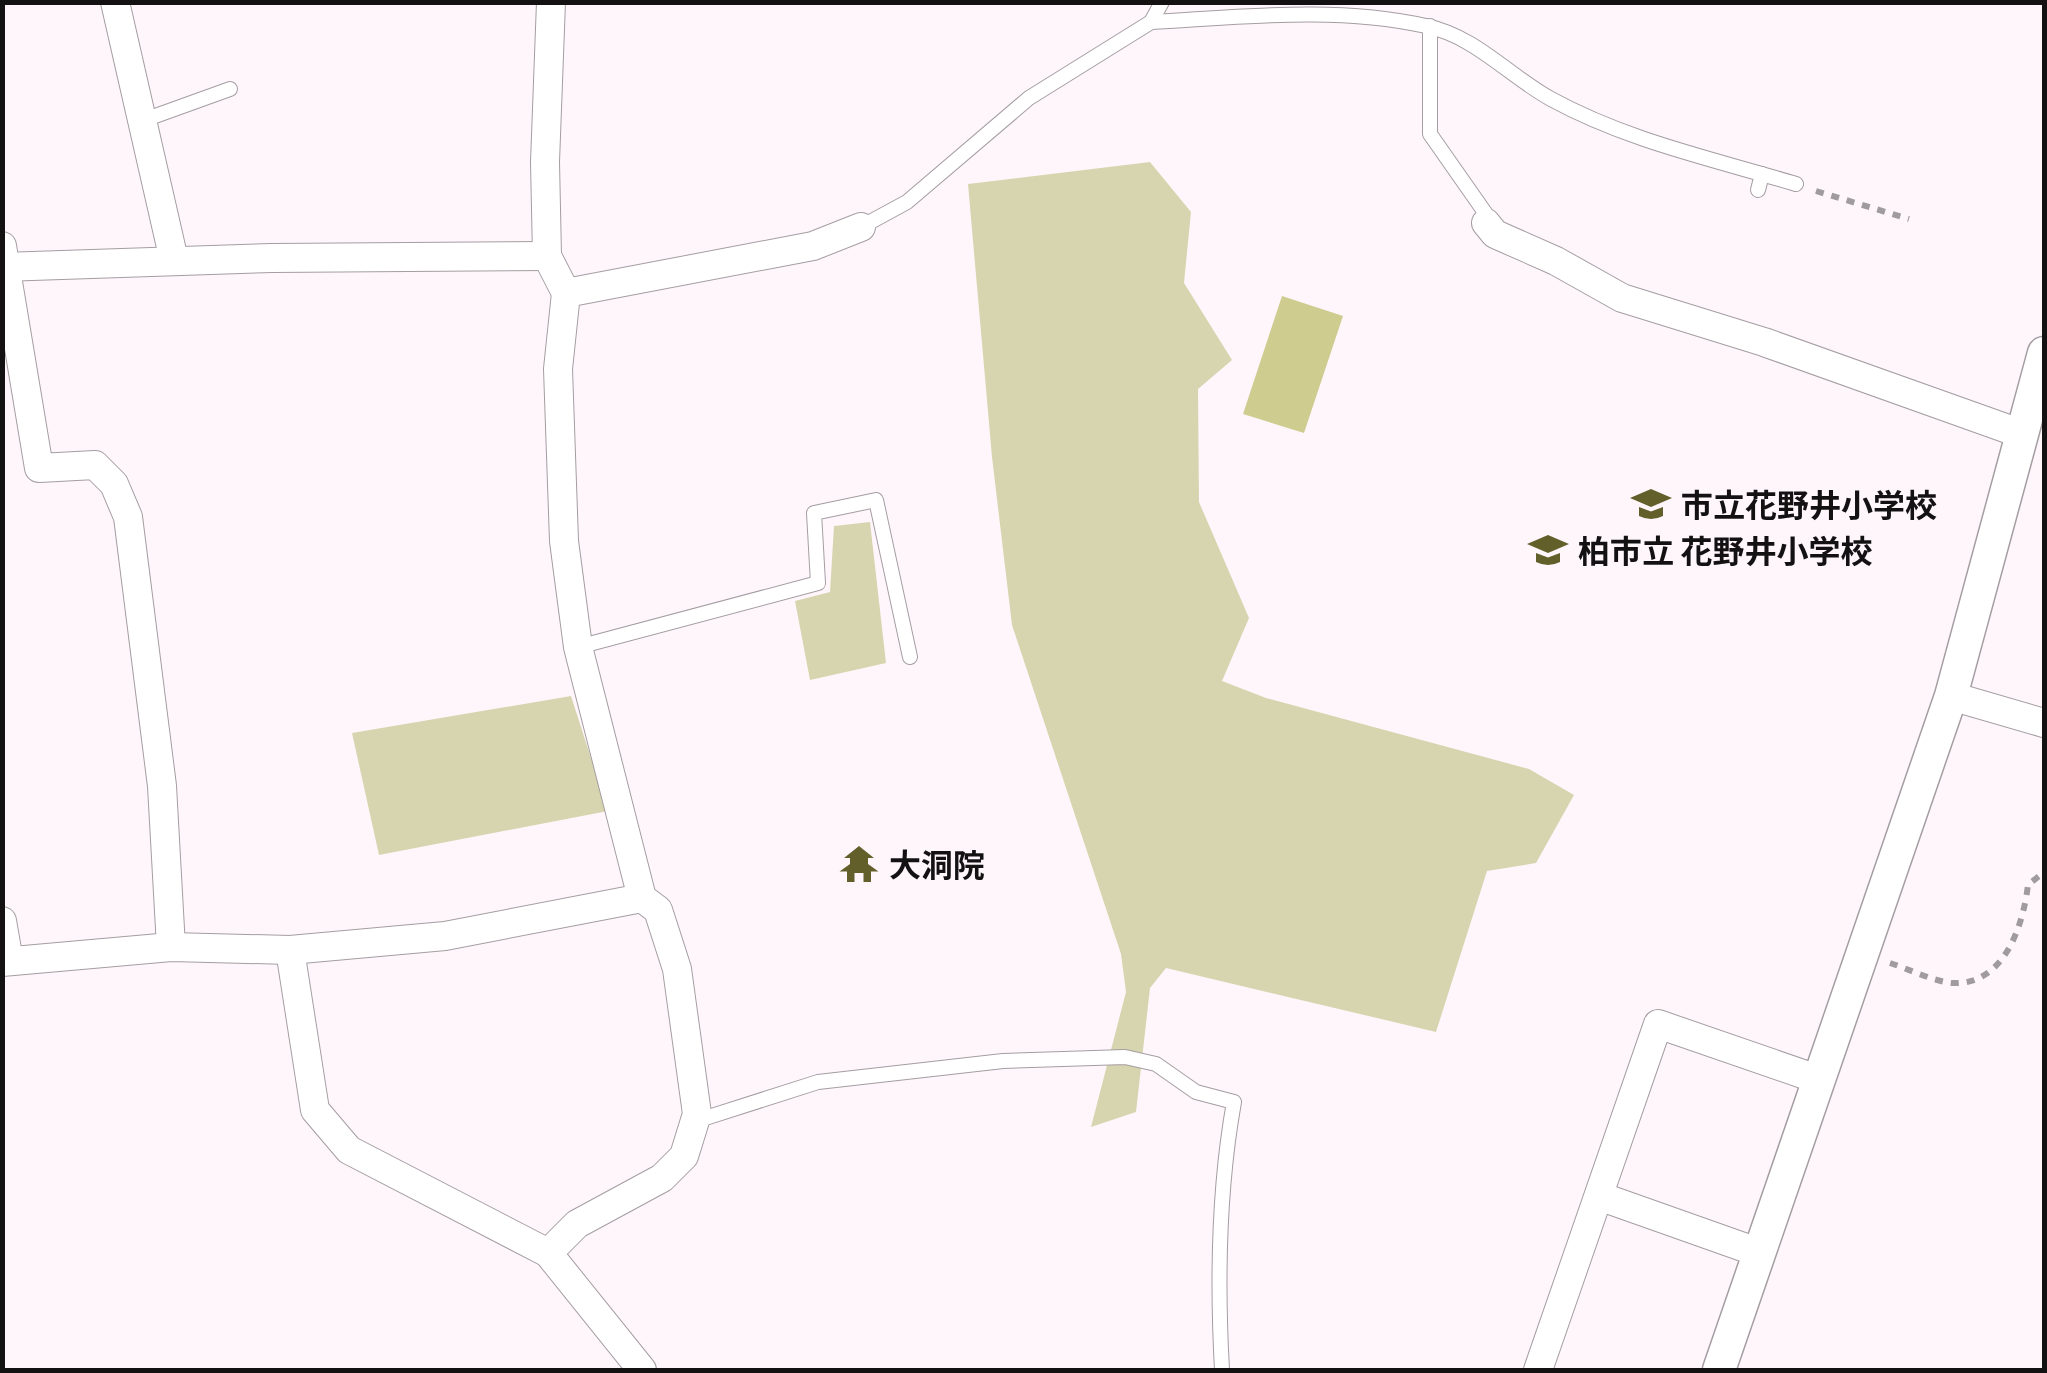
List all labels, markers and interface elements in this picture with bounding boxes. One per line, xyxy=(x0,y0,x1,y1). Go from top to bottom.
school or university icon: 市立花野井小学校 xyxy=(1630,483,1672,525)
place label: 市立花野井小学校 xyxy=(1681,485,1937,523)
school or university icon: 柏市立 花野井小学校 xyxy=(1527,529,1569,571)
place label: 柏市立 花野井小学校 xyxy=(1578,531,1872,569)
temple icon: 大洞院 xyxy=(838,843,880,885)
place label: 大洞院 xyxy=(889,845,985,883)

